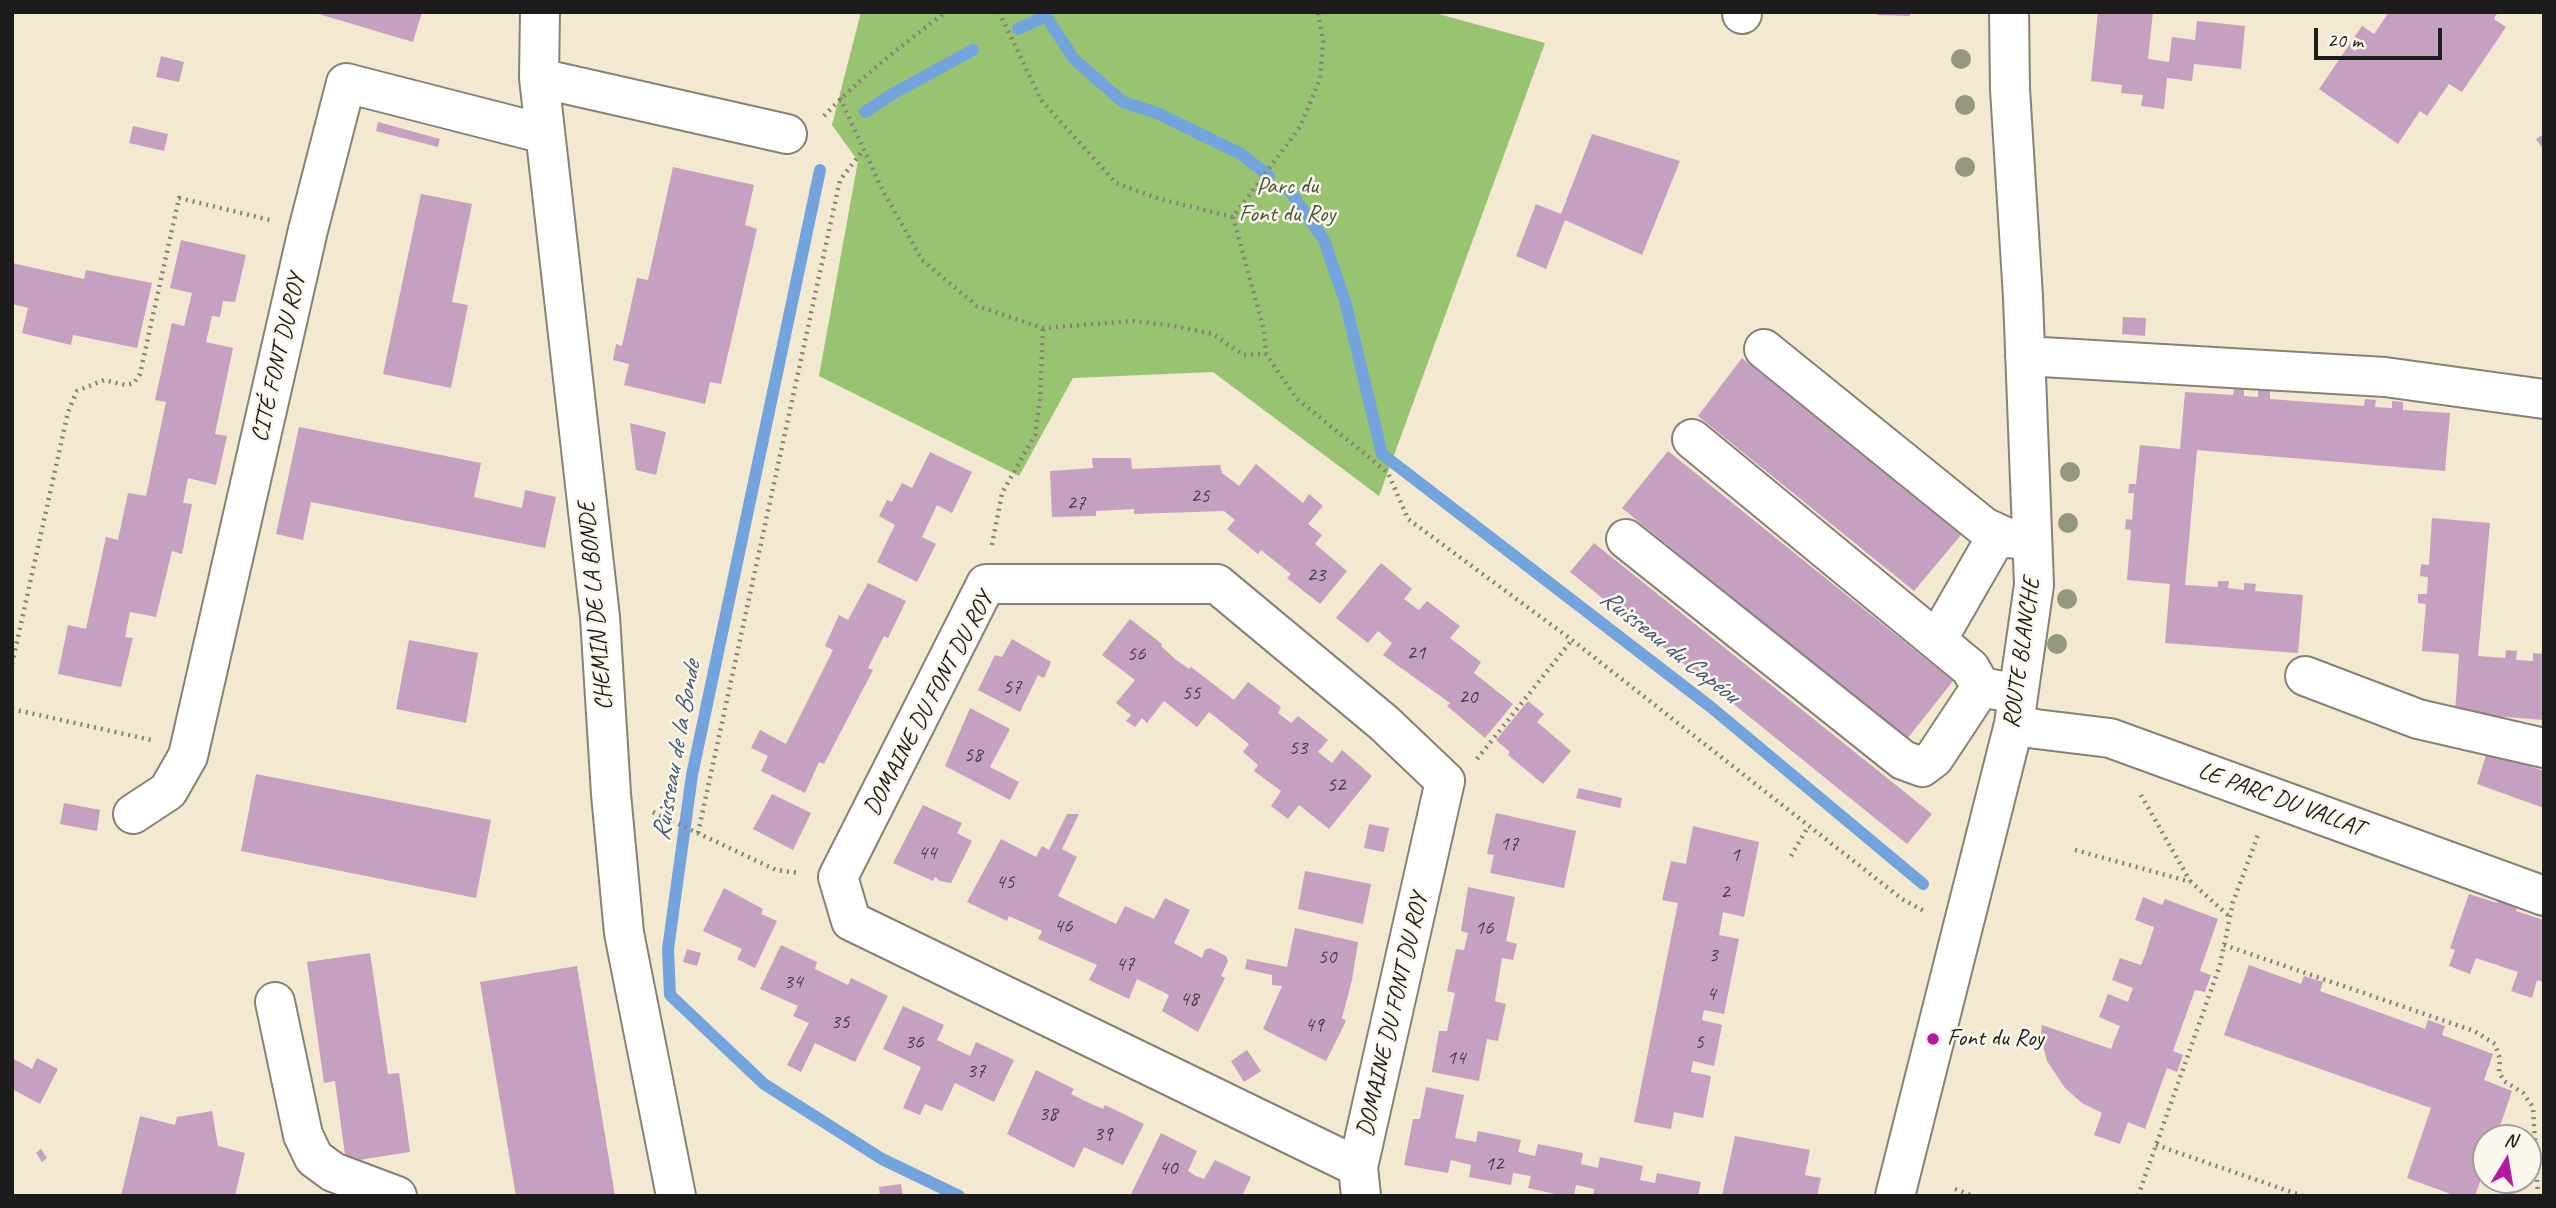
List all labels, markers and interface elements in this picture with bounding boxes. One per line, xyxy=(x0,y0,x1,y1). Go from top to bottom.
scale bar xyxy=(2318,14,2446,58)
text: 20 m xyxy=(2327,27,2363,53)
park label: Parc du Font du Roy xyxy=(1239,173,1335,229)
street label: CITÉ FONT DU ROY xyxy=(246,271,312,445)
house number: 25 xyxy=(1191,483,1209,509)
house number: 27 xyxy=(1067,490,1085,516)
street label: CHEMIN DE LA BONDE xyxy=(573,500,619,712)
house number: 23 xyxy=(1307,562,1325,588)
street label: ROUTE BLANCHE xyxy=(1997,576,2047,730)
water label: Ruisseau du Capéou xyxy=(1593,583,1745,711)
street label: DOMAINE DU FONT DU ROY xyxy=(858,587,1000,821)
house number: 21 xyxy=(1407,640,1425,666)
house number: 56 xyxy=(1127,641,1145,667)
water label: Ruisseau de la Bonde xyxy=(646,659,708,843)
house number: 57 xyxy=(1003,674,1021,700)
house number: 55 xyxy=(1182,680,1200,706)
house number: 20 xyxy=(1459,684,1477,710)
house number: 53 xyxy=(1289,735,1307,761)
house number: 58 xyxy=(964,742,982,768)
street label: LE PARC DU VALLAT xyxy=(2194,757,2368,843)
house number: 52 xyxy=(1327,772,1345,798)
house number: 17 xyxy=(1500,831,1518,857)
house number: 44 xyxy=(918,840,936,866)
house number: 1 xyxy=(1730,842,1740,868)
house number: 45 xyxy=(996,869,1014,895)
house number: 2 xyxy=(1720,879,1730,905)
street label: DOMAINE DU FONT DU ROY xyxy=(1351,891,1435,1139)
house number: 46 xyxy=(1054,913,1072,939)
house number: 16 xyxy=(1475,915,1493,941)
house number: 3 xyxy=(1708,942,1718,968)
house number: 50 xyxy=(1318,944,1336,970)
house number: 47 xyxy=(1116,951,1134,977)
house number: 34 xyxy=(784,969,802,995)
house number: 4 xyxy=(1706,981,1716,1007)
house number: 48 xyxy=(1180,986,1198,1012)
house number: 35 xyxy=(831,1009,849,1035)
house number: 49 xyxy=(1305,1012,1323,1038)
place label: Font du Roy xyxy=(1947,1025,2043,1053)
house number: 36 xyxy=(905,1029,923,1055)
house number: 5 xyxy=(1694,1029,1704,1055)
marker: Font du Roy xyxy=(1925,1031,1941,1047)
house number: 14 xyxy=(1447,1045,1465,1071)
house number: 37 xyxy=(967,1058,985,1084)
house number: 38 xyxy=(1039,1101,1057,1127)
house number: 39 xyxy=(1094,1121,1112,1147)
north arrow xyxy=(2472,1124,2542,1194)
text: N xyxy=(2503,1127,2519,1153)
house number: 12 xyxy=(1485,1151,1503,1177)
house number: 40 xyxy=(1159,1155,1177,1181)

